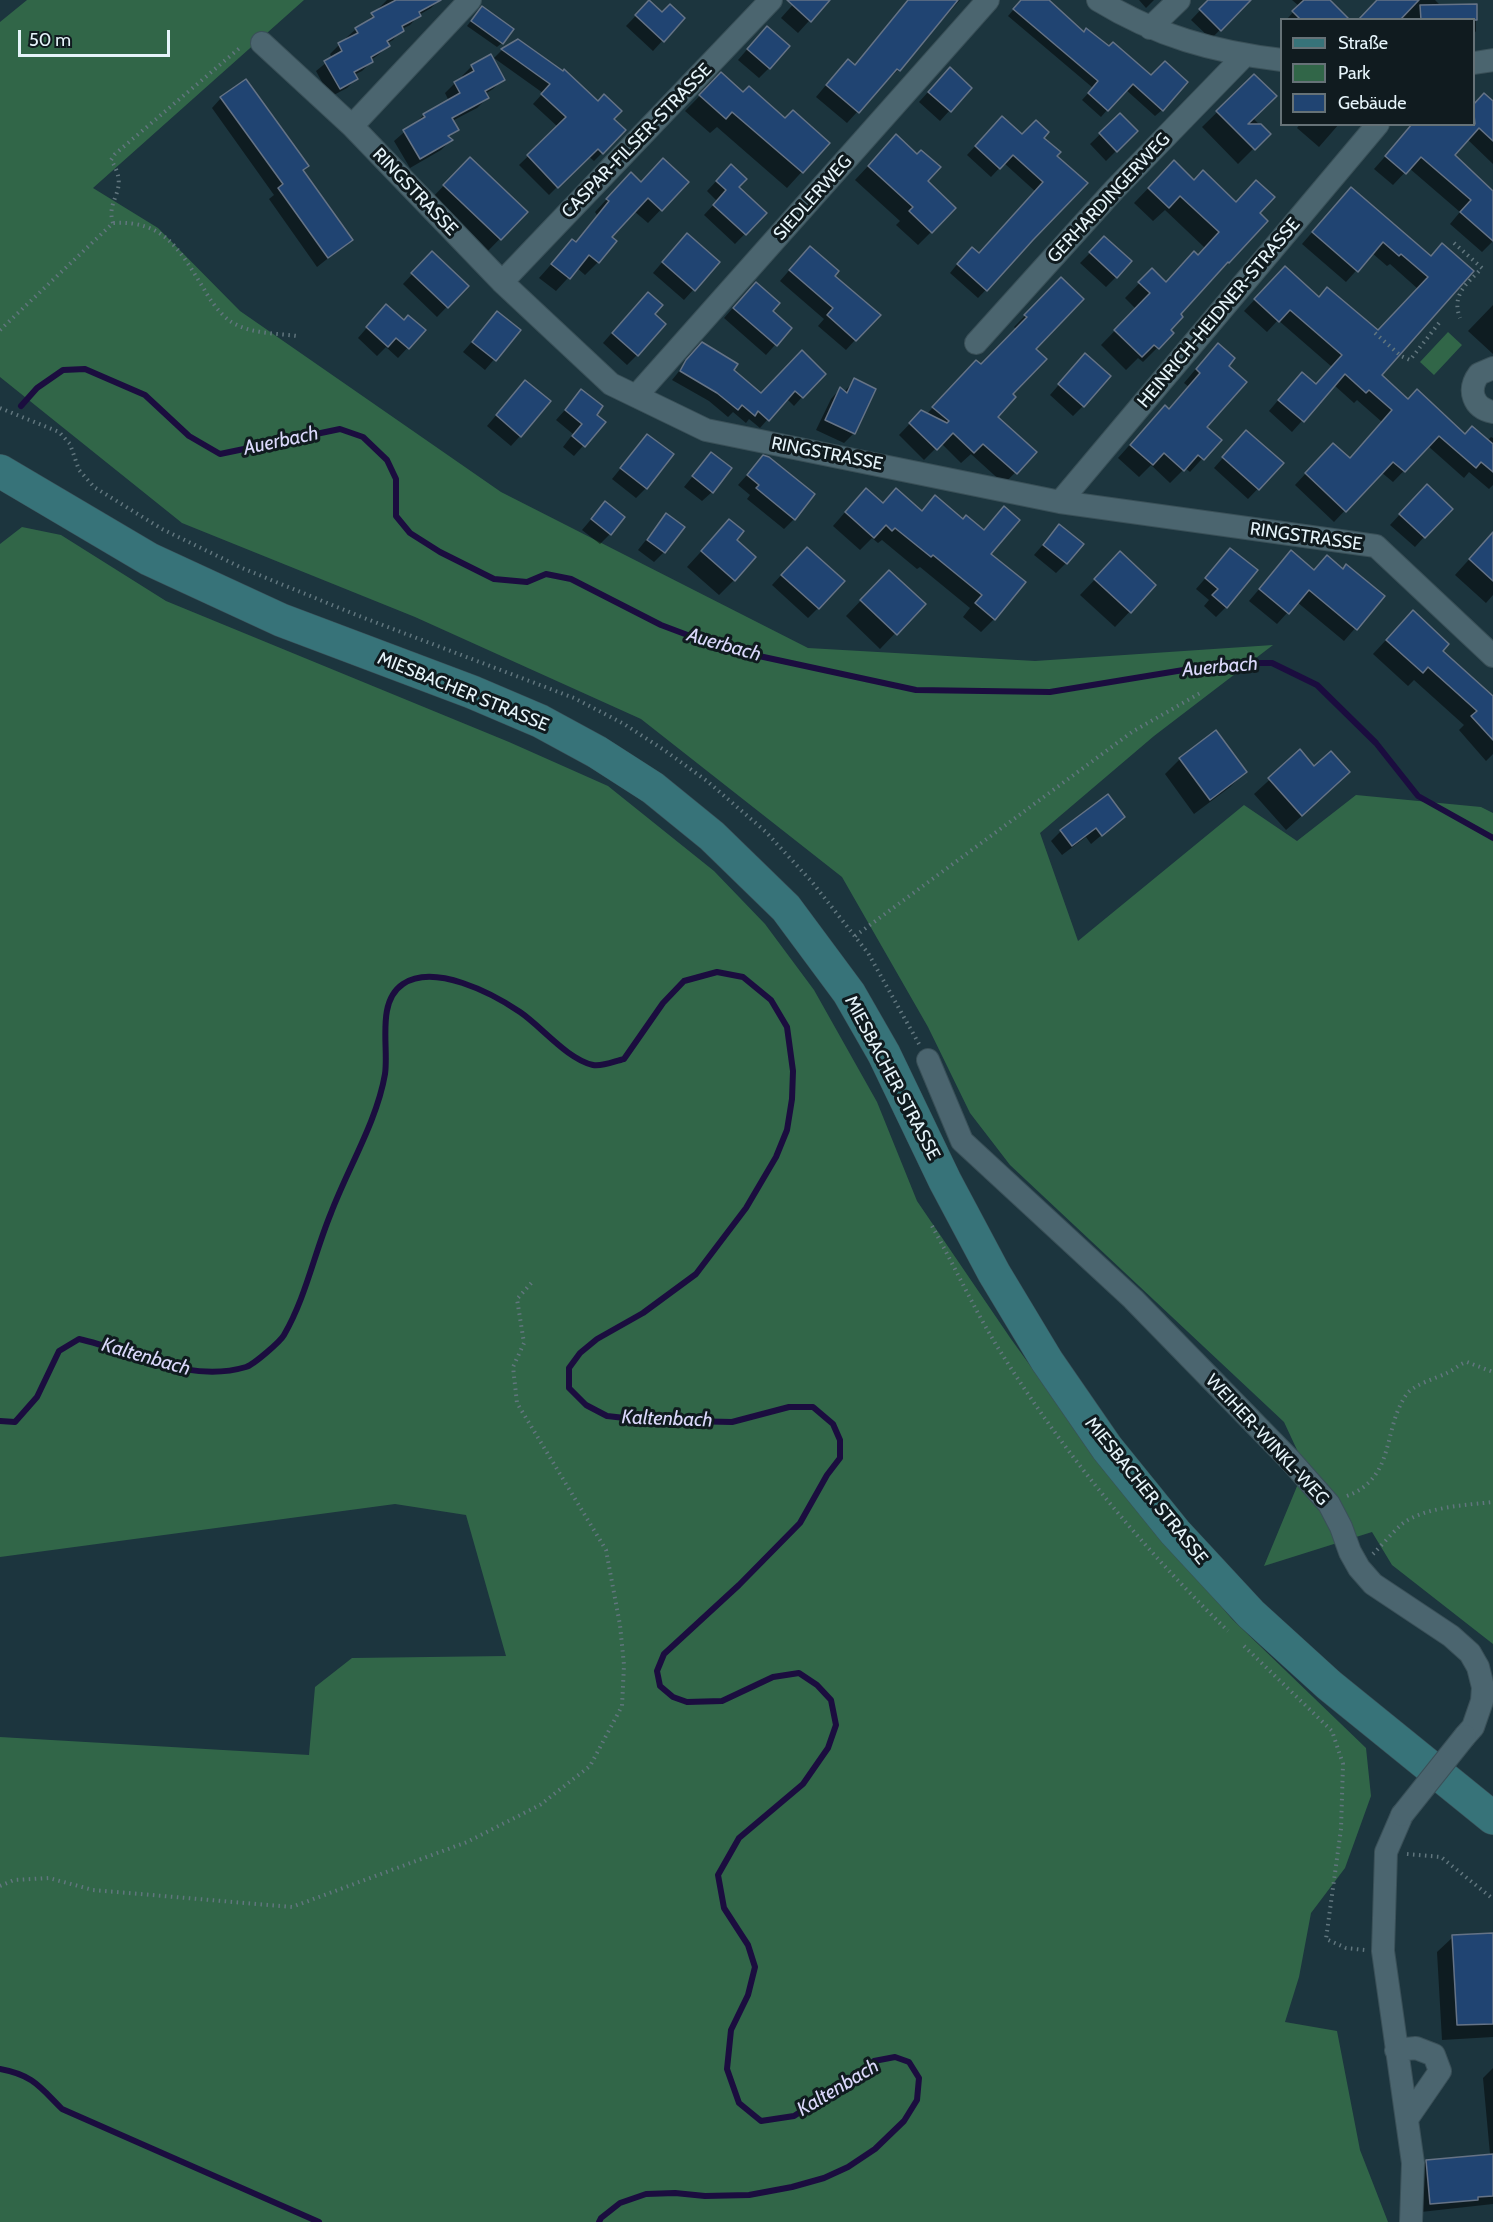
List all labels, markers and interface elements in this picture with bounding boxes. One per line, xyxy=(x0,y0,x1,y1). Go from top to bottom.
scale bar xyxy=(21,18,172,56)
legend xyxy=(1280,18,1475,126)
text: 50 m xyxy=(29,29,71,51)
text: Straße xyxy=(1338,32,1388,54)
street label: CASPAR-FILSER-STRASSE xyxy=(557,59,717,223)
text: Park xyxy=(1338,62,1370,84)
text: Gebäude xyxy=(1338,92,1407,114)
street label: GERHARDINGERWEG xyxy=(1043,129,1175,267)
street label: RINGSTRASSE xyxy=(368,144,462,240)
street label: SIEDLERWEG xyxy=(769,151,857,245)
street label: HEINRICH-HEIDNER-STRASSE xyxy=(1133,214,1305,412)
water label: Auerbach xyxy=(241,421,321,461)
street label: RINGSTRASSE xyxy=(769,433,885,475)
street label: RINGSTRASSE xyxy=(1248,518,1364,556)
water label: Auerbach xyxy=(684,623,764,667)
street label: MIESBACHER STRASSE xyxy=(374,648,552,736)
water label: Auerbach xyxy=(1181,652,1259,682)
street label: MIESBACHER STRASSE xyxy=(840,992,944,1164)
water label: Kaltenbach xyxy=(99,1333,193,1381)
street label: WEIHER-WINKL-WEG xyxy=(1201,1370,1333,1510)
water label: Kaltenbach xyxy=(621,1405,713,1433)
street label: MIESBACHER STRASSE xyxy=(1080,1413,1212,1569)
water label: Kaltenbach xyxy=(793,2054,883,2122)

